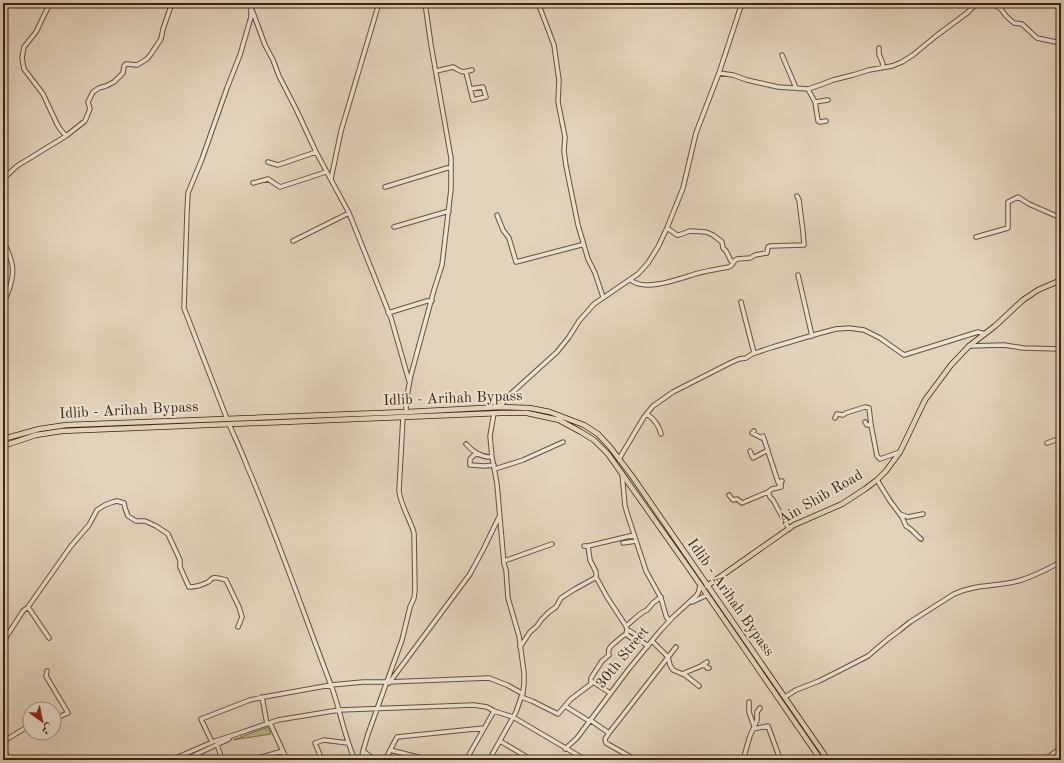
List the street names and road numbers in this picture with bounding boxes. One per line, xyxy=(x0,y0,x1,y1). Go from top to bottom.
street label: Idlib - Arihah Bypass xyxy=(383,389,523,409)
street label: Idlib - Arihah Bypass xyxy=(59,400,199,422)
street label: Ain Shib Road xyxy=(776,468,866,528)
street label: Idlib - Arihah Bypass xyxy=(684,537,776,659)
street label: 30th Street xyxy=(594,624,652,692)

